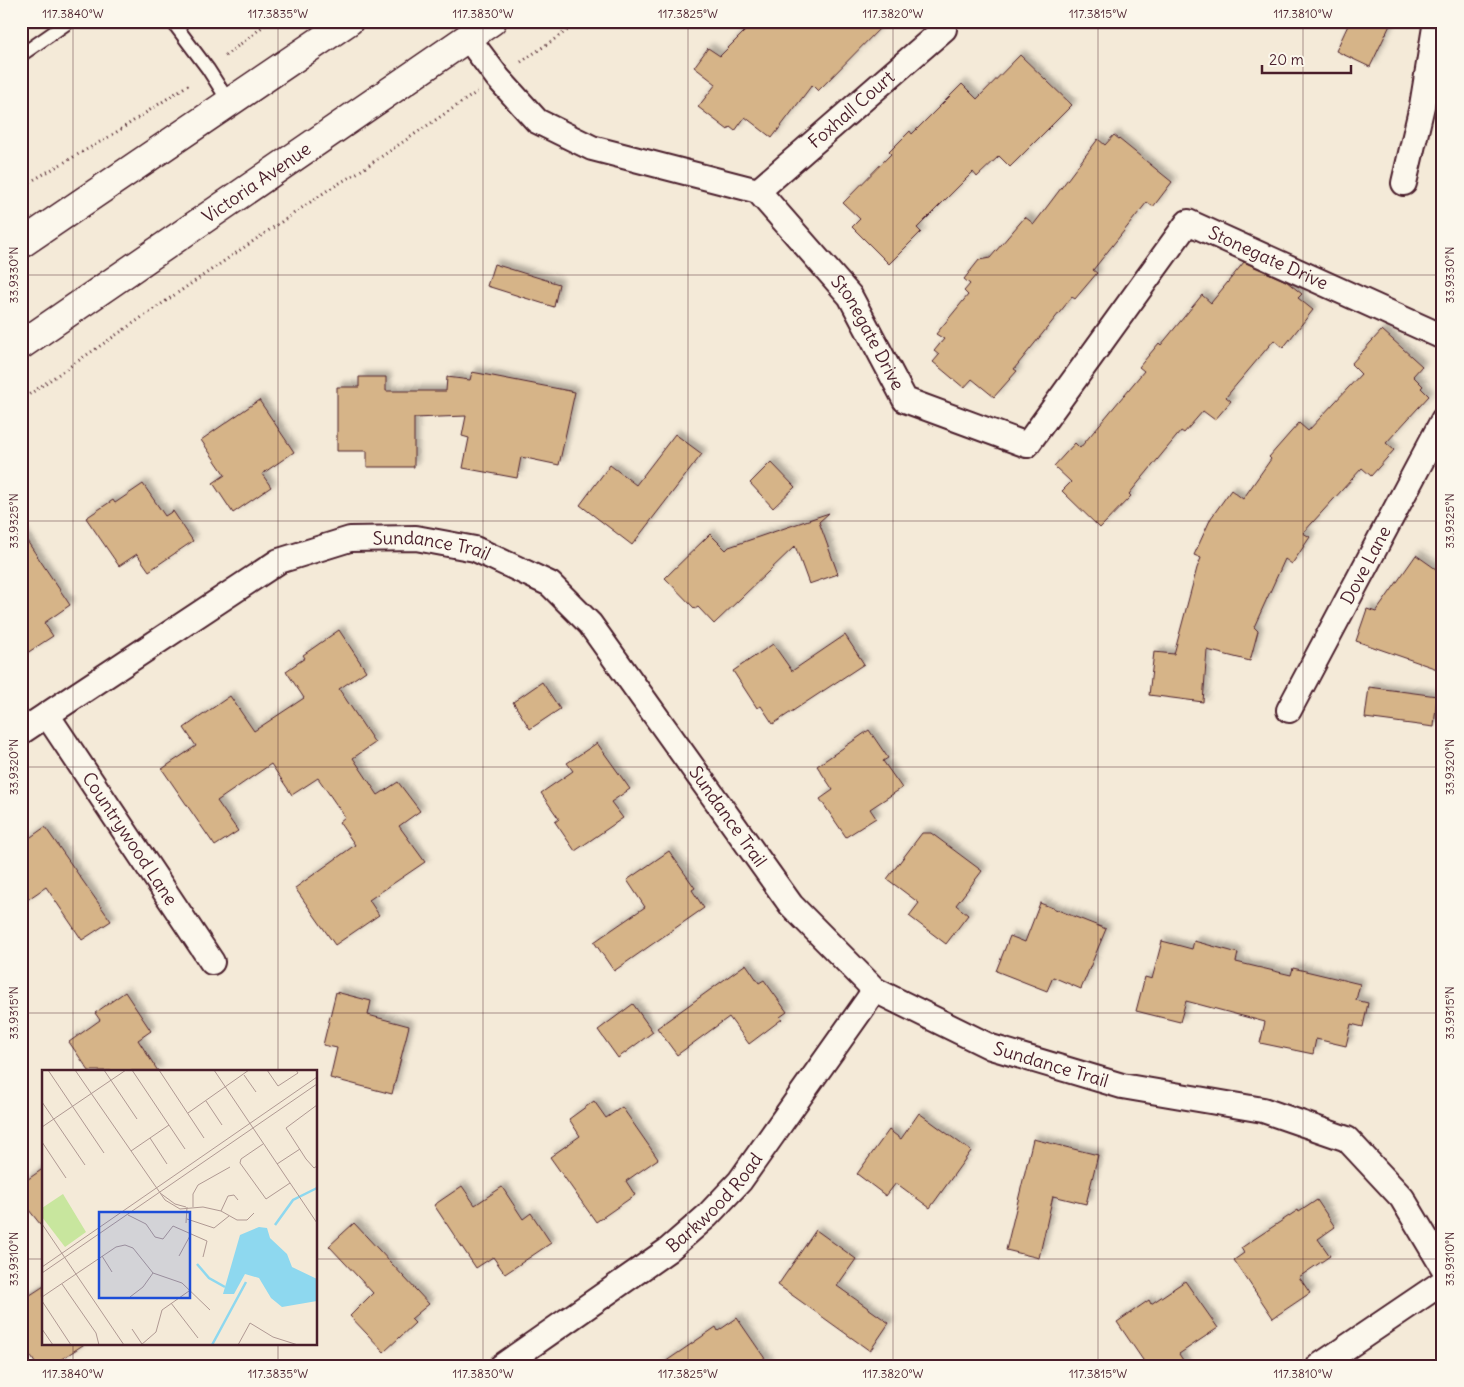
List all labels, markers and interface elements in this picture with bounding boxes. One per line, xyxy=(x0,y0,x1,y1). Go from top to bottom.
text: 117.3840°W xyxy=(42,6,104,21)
text: 117.3835°W xyxy=(248,6,308,21)
text: 117.3830°W xyxy=(452,6,514,21)
text: 117.3825°W xyxy=(658,6,718,21)
text: 117.3820°W xyxy=(862,6,924,21)
text: 117.3815°W xyxy=(1069,6,1127,21)
text: 117.3810°W xyxy=(1273,6,1333,21)
scale bar xyxy=(1262,42,1350,74)
text: 20 m xyxy=(1269,50,1304,69)
street label: Foxhall Court xyxy=(803,65,899,153)
street label: Victoria Avenue xyxy=(198,137,315,228)
street label: Stonegate Drive xyxy=(1205,221,1332,295)
text: 33.9330°N xyxy=(6,247,21,303)
text: 33.9330°N xyxy=(1442,247,1457,303)
street label: Stonegate Drive xyxy=(826,270,910,394)
text: 33.9325°N xyxy=(6,493,21,549)
text: 33.9325°N xyxy=(1442,493,1457,549)
street label: Dove Lane xyxy=(1335,522,1396,608)
street label: Sundance Trail xyxy=(373,526,494,566)
text: 33.9320°N xyxy=(6,739,21,795)
text: 33.9320°N xyxy=(1442,739,1457,795)
street label: Sundance Trail xyxy=(684,761,772,871)
street label: Countrywood Lane xyxy=(77,768,183,910)
text: 33.9315°N xyxy=(6,986,21,1040)
text: 33.9315°N xyxy=(1442,986,1457,1040)
street label: Sundance Trail xyxy=(991,1036,1111,1092)
inset map xyxy=(42,1070,318,1344)
street label: Barkwood Road xyxy=(661,1148,768,1257)
text: 33.9310°N xyxy=(6,1232,21,1286)
text: 33.9310°N xyxy=(1442,1232,1457,1286)
text: 117.3840°W xyxy=(42,1366,104,1381)
text: 117.3835°W xyxy=(248,1366,308,1381)
text: 117.3830°W xyxy=(452,1366,514,1381)
text: 117.3825°W xyxy=(658,1366,718,1381)
text: 117.3820°W xyxy=(862,1366,924,1381)
text: 117.3815°W xyxy=(1069,1366,1127,1381)
text: 117.3810°W xyxy=(1273,1366,1333,1381)

